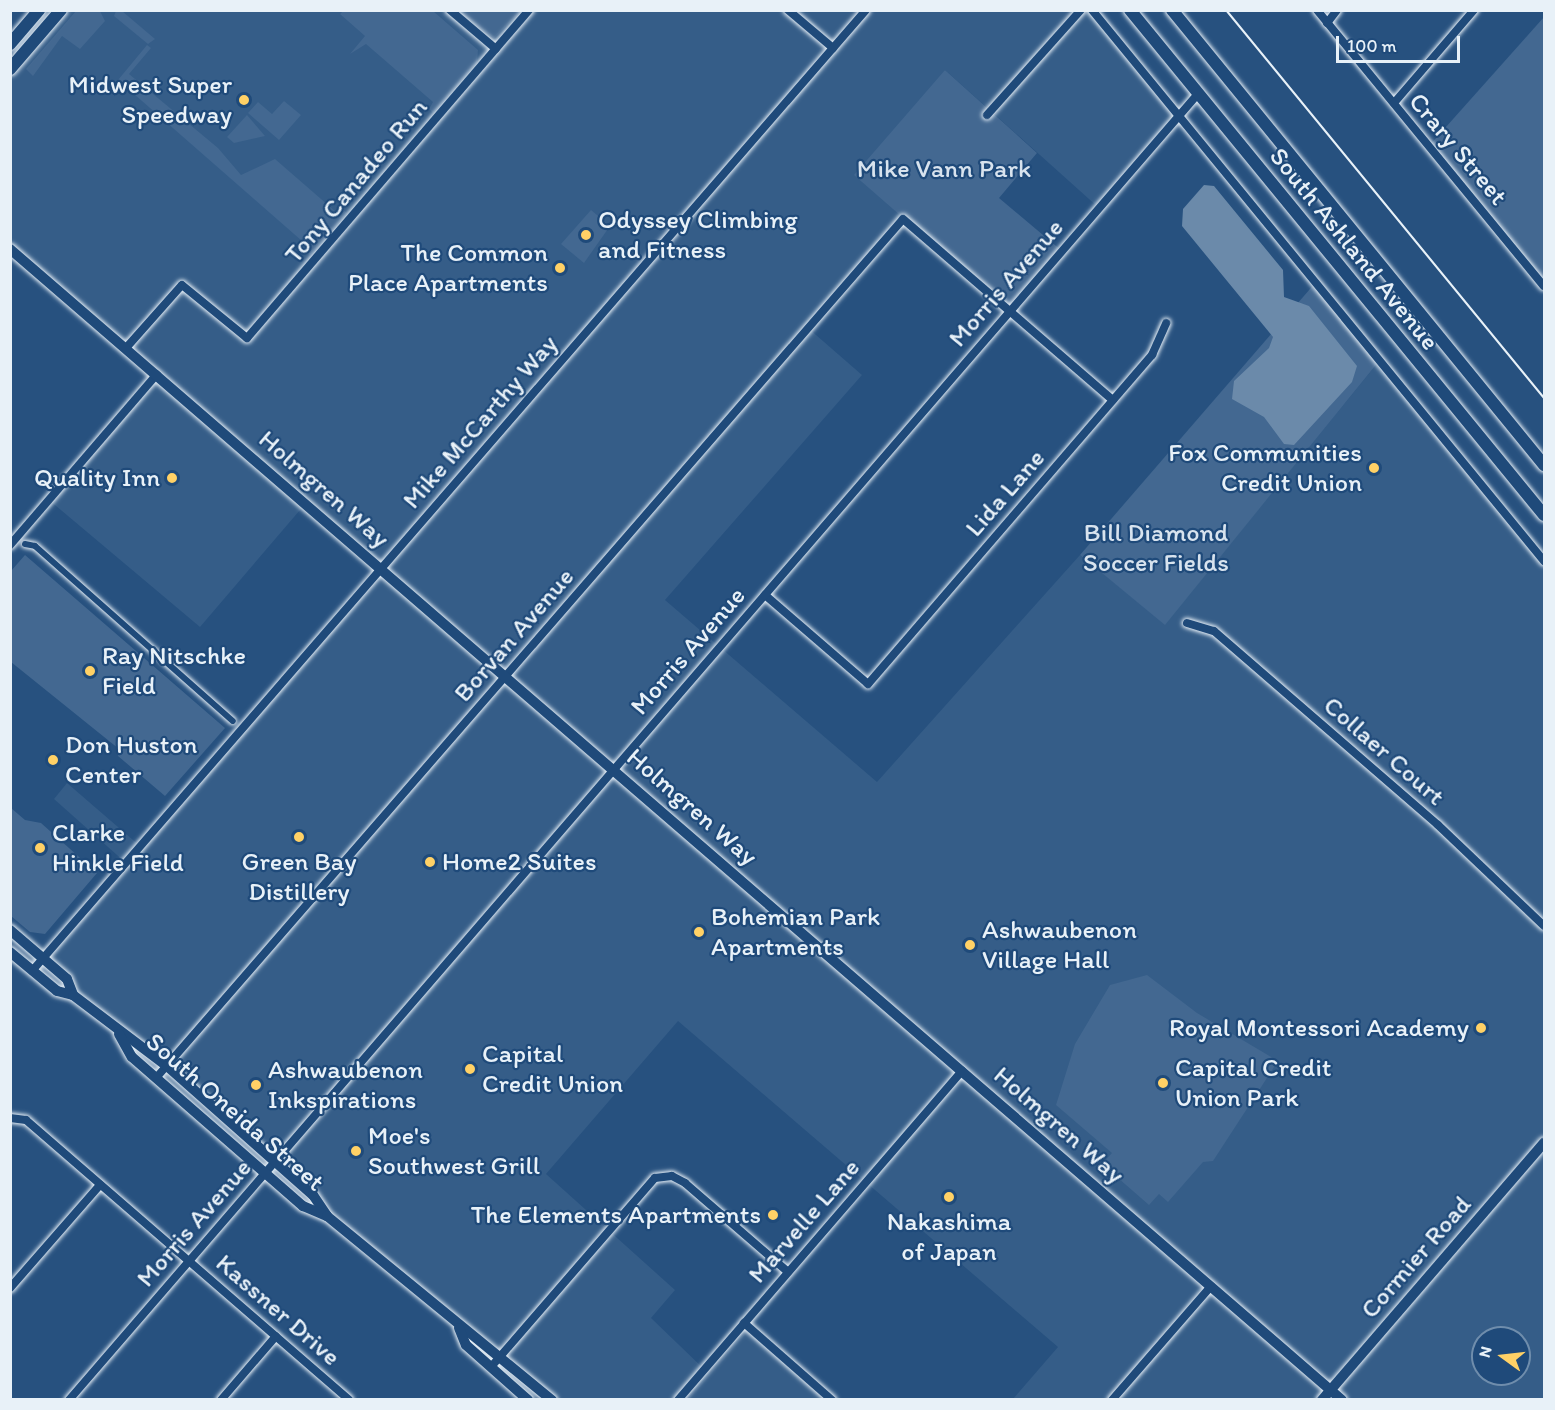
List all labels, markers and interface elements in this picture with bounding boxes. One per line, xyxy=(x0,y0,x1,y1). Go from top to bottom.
scale bar xyxy=(1339,24,1464,62)
text: 100 m xyxy=(1347,35,1397,57)
place label: Midwest Super Speedway xyxy=(68,69,232,130)
street label: Crary Street xyxy=(1402,86,1514,212)
street label: Tony Canadeo Run xyxy=(278,92,434,270)
marker: Midwest Super Speedway xyxy=(237,93,251,107)
street label: South Ashland Avenue xyxy=(1263,142,1445,356)
park label: Mike Vann Park xyxy=(858,153,1030,185)
place label: Odyssey Climbing and Fitness xyxy=(598,204,797,266)
street label: Morris Avenue xyxy=(942,213,1070,353)
marker: Odyssey Climbing and Fitness xyxy=(579,228,593,242)
place label: The Common Place Apartments xyxy=(349,237,548,298)
marker: The Common Place Apartments xyxy=(553,261,567,275)
street label: Mike McCarthy Way xyxy=(396,329,564,515)
street label: Holmgren Way xyxy=(253,424,395,554)
place label: Fox Communities Credit Union xyxy=(1169,437,1362,498)
street label: Lida Lane xyxy=(958,443,1052,543)
marker: Fox Communities Credit Union xyxy=(1367,461,1381,475)
place label: Quality Inn xyxy=(34,462,160,494)
marker: Quality Inn xyxy=(165,471,179,485)
park label: Bill Diamond Soccer Fields xyxy=(1083,517,1229,578)
street label: Borvan Avenue xyxy=(447,562,581,708)
street label: Morris Avenue xyxy=(624,581,752,721)
place label: Ray Nitschke Field xyxy=(102,640,246,702)
marker: Ray Nitschke Field xyxy=(83,664,97,678)
street label: Collaer Court xyxy=(1317,690,1451,812)
place label: Don Huston Center xyxy=(65,729,198,790)
street label: Holmgren Way xyxy=(621,742,763,872)
marker: Don Huston Center xyxy=(46,753,60,767)
place label: Clarke Hinkle Field xyxy=(52,817,184,879)
marker: Green Bay Distillery xyxy=(292,830,306,844)
marker: Clarke Hinkle Field xyxy=(33,841,47,855)
place label: Green Bay Distillery xyxy=(241,846,357,908)
place label: Home2 Suites xyxy=(442,846,597,878)
marker: Home2 Suites xyxy=(423,855,437,869)
place label: Bohemian Park Apartments xyxy=(711,901,880,963)
place label: Ashwaubenon Village Hall xyxy=(982,914,1137,976)
marker: Bohemian Park Apartments xyxy=(692,925,706,939)
marker: Ashwaubenon Village Hall xyxy=(963,938,977,952)
place label: Royal Montessori Academy xyxy=(1170,1012,1469,1044)
marker: Royal Montessori Academy xyxy=(1474,1021,1488,1035)
street label: South Oneida Street xyxy=(140,1026,330,1198)
place label: Capital Credit Union xyxy=(482,1038,623,1100)
place label: Capital Credit Union Park xyxy=(1175,1052,1332,1114)
place label: Ashwaubenon Inkspirations xyxy=(268,1054,423,1116)
street label: Holmgren Way xyxy=(988,1060,1130,1190)
marker: Capital Credit Union xyxy=(463,1062,477,1076)
marker: Capital Credit Union Park xyxy=(1156,1076,1170,1090)
marker: Ashwaubenon Inkspirations xyxy=(249,1078,263,1092)
place label: Moe's Southwest Grill xyxy=(368,1120,540,1182)
marker: Moe's Southwest Grill xyxy=(349,1144,363,1158)
street label: Marvelle Lane xyxy=(741,1152,867,1290)
street label: Morris Avenue xyxy=(130,1153,258,1293)
street label: Cormier Road xyxy=(1354,1189,1478,1325)
marker: Nakashima of Japan xyxy=(942,1190,956,1204)
place label: The Elements Apartments xyxy=(472,1199,761,1231)
place label: Nakashima of Japan xyxy=(887,1206,1011,1268)
marker: The Elements Apartments xyxy=(766,1208,780,1222)
street label: Kassner Drive xyxy=(209,1247,347,1373)
north arrow xyxy=(1471,1326,1531,1386)
text: N xyxy=(1474,1344,1496,1359)

